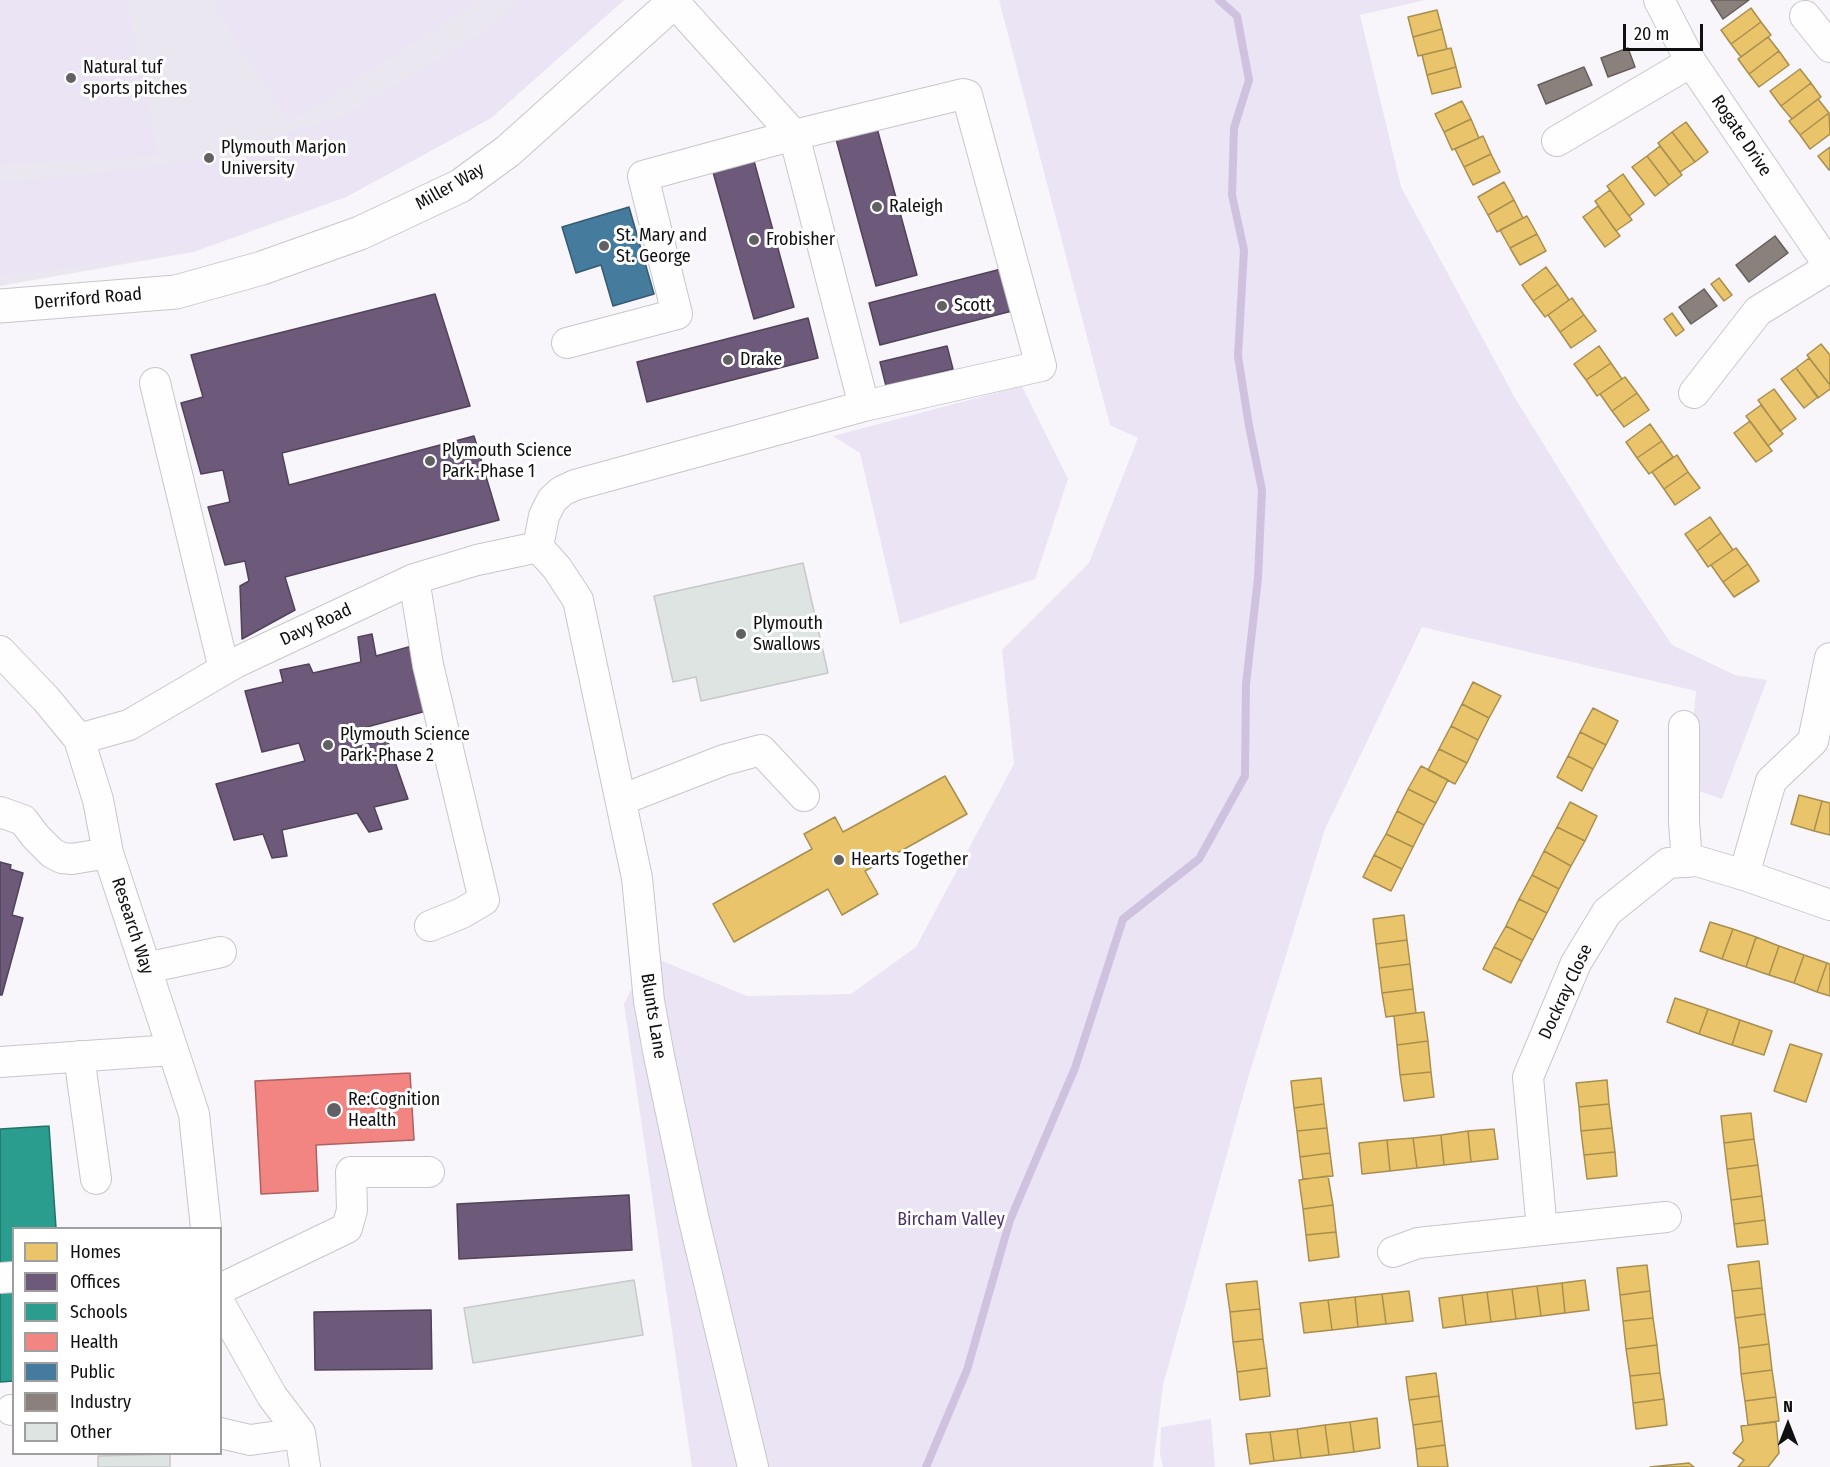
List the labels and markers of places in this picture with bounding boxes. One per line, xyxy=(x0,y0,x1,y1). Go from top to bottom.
place label: Natural tuf sports pitches xyxy=(83,57,187,100)
marker: Natural tuf sports pitches xyxy=(64,71,78,85)
place label: Plymouth Marjon University xyxy=(221,137,346,180)
marker: Plymouth Marjon University xyxy=(202,151,216,165)
place label: Raleigh xyxy=(889,196,943,218)
marker: Raleigh xyxy=(870,200,884,214)
place label: St. Mary and St. George xyxy=(616,225,707,268)
place label: Frobisher xyxy=(766,229,835,251)
marker: Frobisher xyxy=(747,233,761,247)
marker: St. Mary and St. George xyxy=(597,239,611,253)
place label: Scott xyxy=(954,295,992,317)
marker: Scott xyxy=(935,299,949,313)
place label: Drake xyxy=(740,349,782,371)
marker: Drake xyxy=(721,353,735,367)
place label: Plymouth Science Park-Phase 1 xyxy=(442,440,572,482)
marker: Plymouth Science Park-Phase 1 xyxy=(423,454,437,468)
place label: Plymouth Swallows xyxy=(753,613,823,656)
marker: Plymouth Swallows xyxy=(734,627,748,641)
place label: Plymouth Science Park-Phase 2 xyxy=(340,724,470,766)
marker: Plymouth Science Park-Phase 2 xyxy=(321,738,335,752)
place label: Hearts Together xyxy=(851,849,968,871)
marker: Hearts Together xyxy=(832,853,846,867)
place label: Re:Cognition Health xyxy=(348,1089,440,1132)
marker: Re:Cognition Health xyxy=(325,1101,343,1119)

